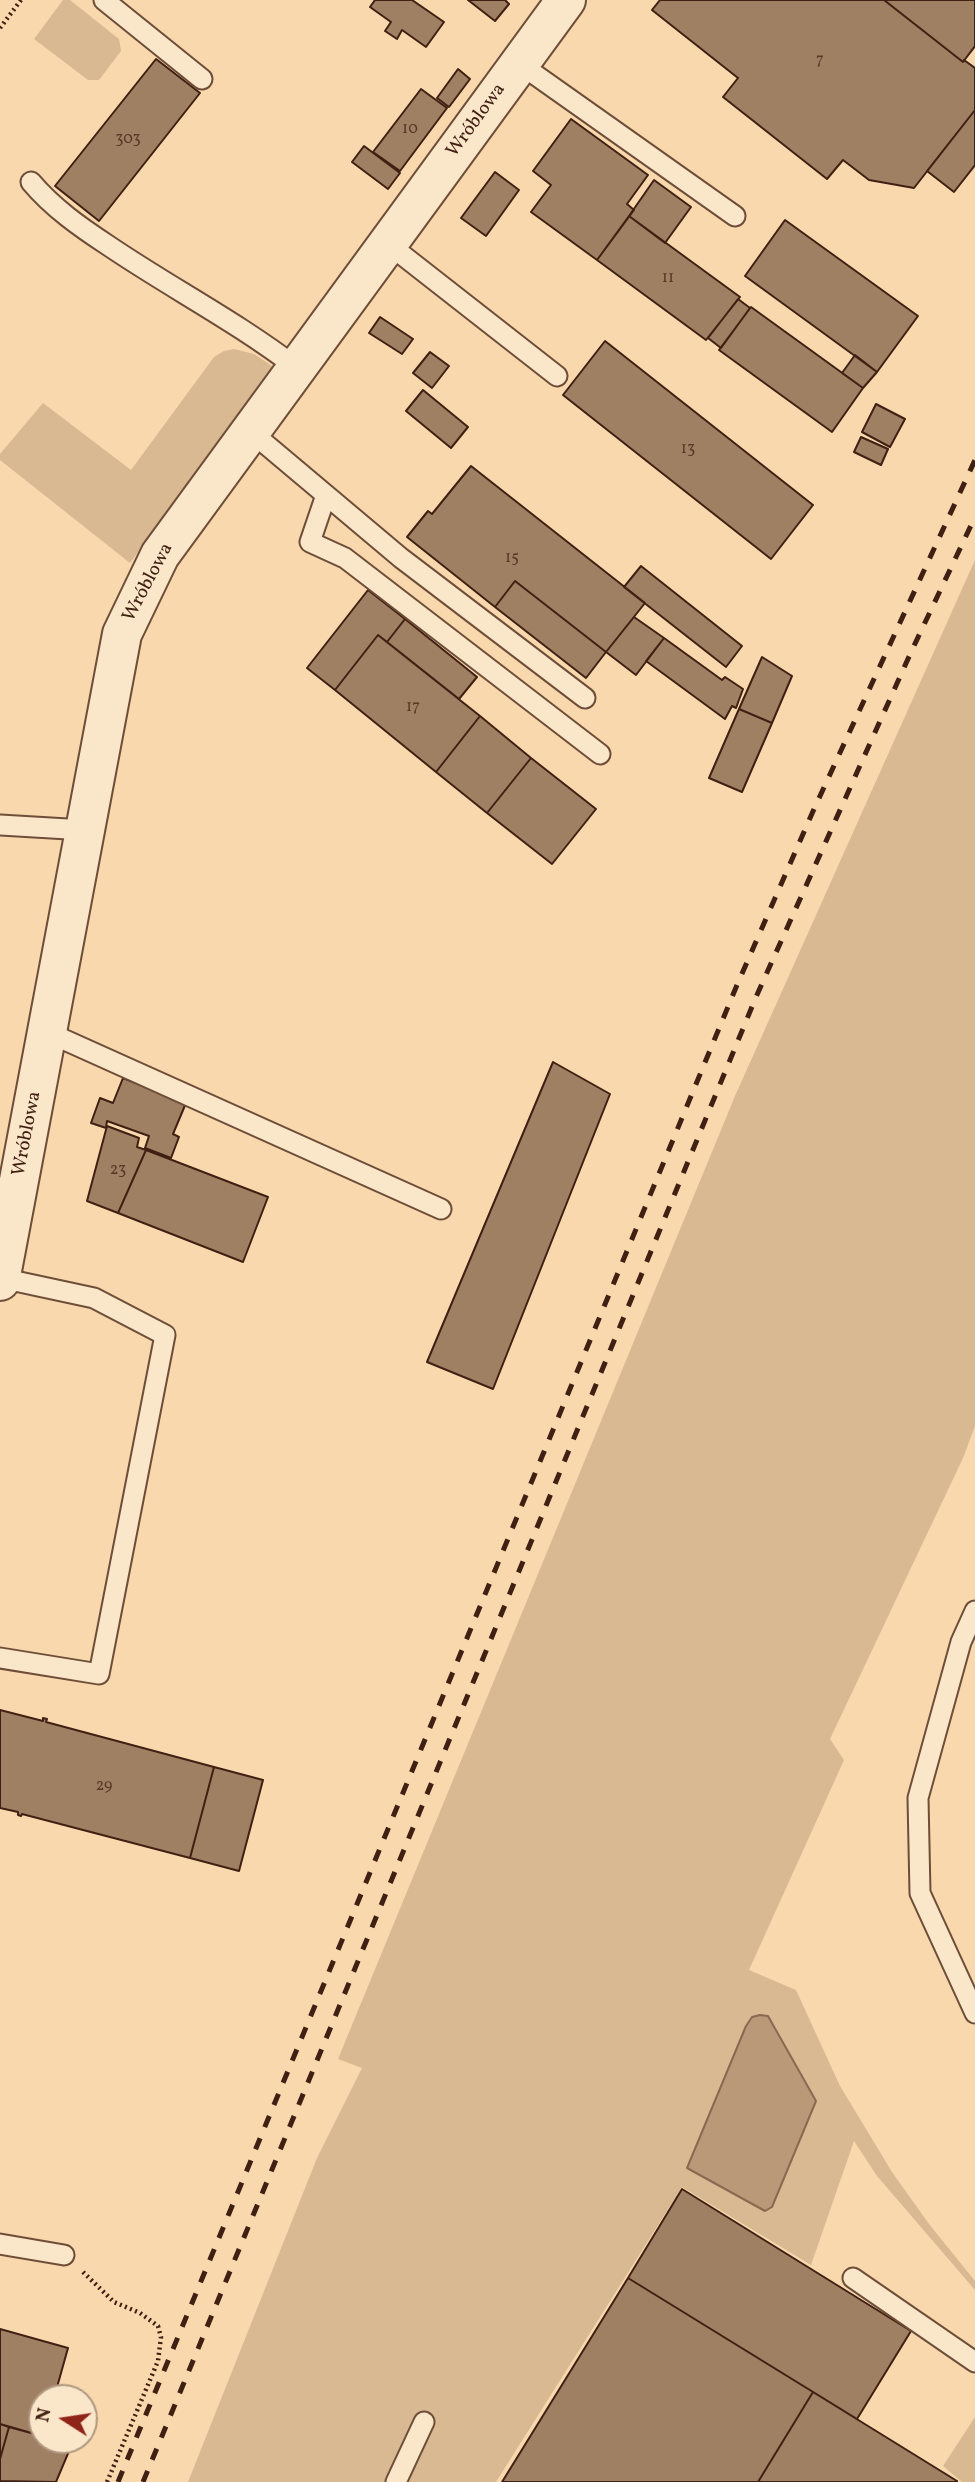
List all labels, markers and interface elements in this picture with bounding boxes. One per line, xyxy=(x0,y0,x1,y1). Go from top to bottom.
house number: 7 xyxy=(816,51,824,71)
street label: Wróblowa xyxy=(443,80,511,162)
house number: 10 xyxy=(402,120,418,140)
house number: 303 xyxy=(115,130,141,150)
house number: 11 xyxy=(662,269,674,289)
house number: 13 xyxy=(681,440,695,460)
street label: Wróblowa xyxy=(119,540,179,626)
house number: 15 xyxy=(505,549,519,569)
house number: 17 xyxy=(406,698,420,718)
street label: Wróblowa xyxy=(9,1090,47,1178)
house number: 23 xyxy=(110,1161,126,1181)
house number: 29 xyxy=(96,1777,112,1797)
north arrow xyxy=(28,2384,98,2454)
text: N xyxy=(30,2406,59,2425)

